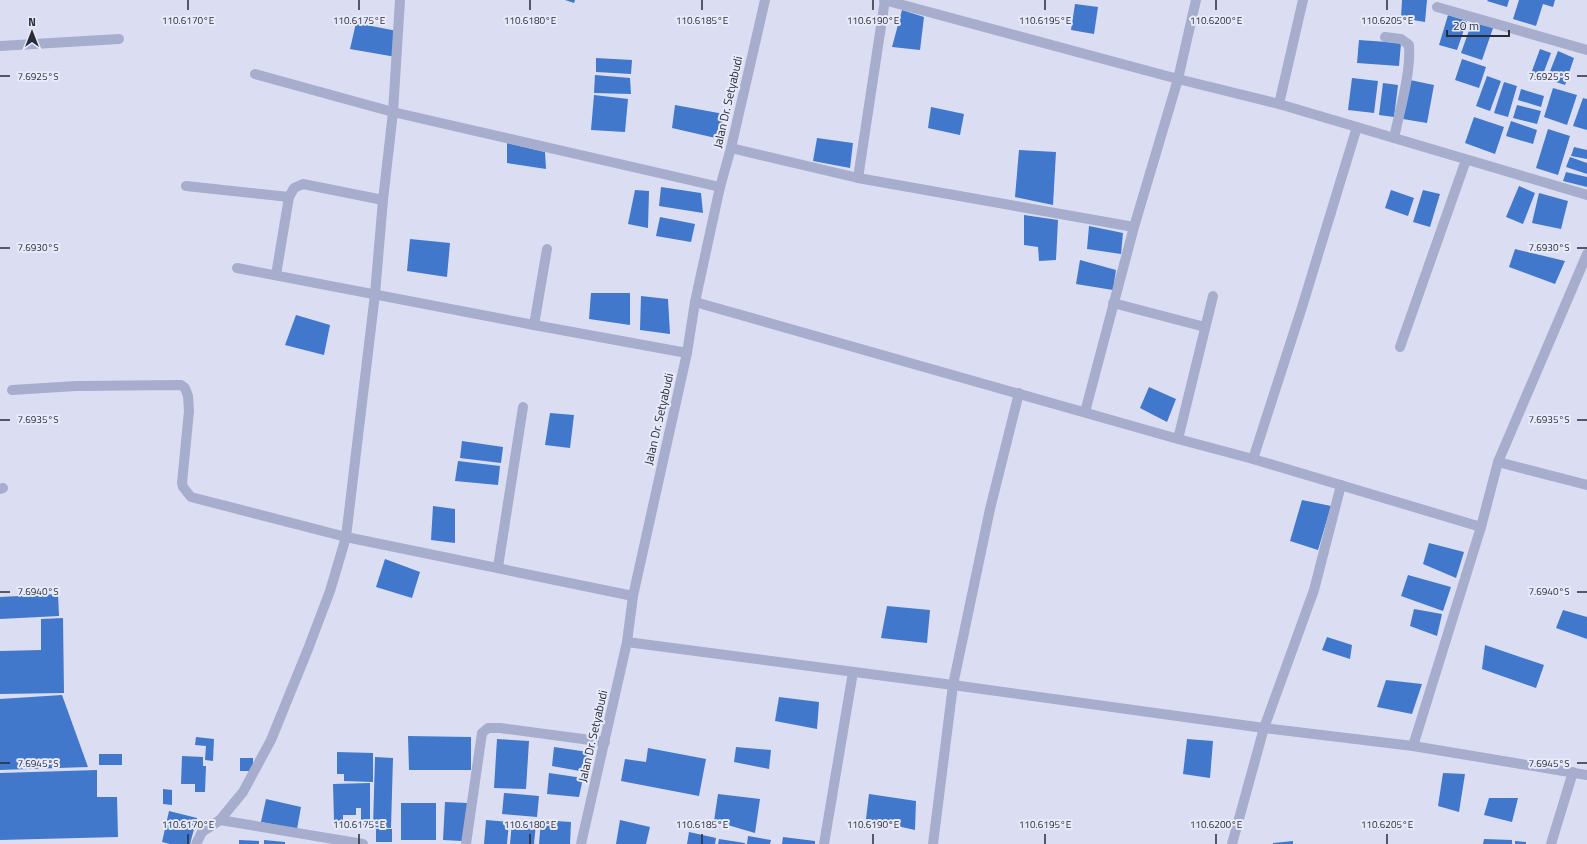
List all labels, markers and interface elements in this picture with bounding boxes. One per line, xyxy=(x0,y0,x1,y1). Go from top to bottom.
north arrow xyxy=(12,12,52,52)
scale bar xyxy=(1447,12,1509,38)
text: 110.6170°E xyxy=(162,13,215,28)
text: 110.6175°E xyxy=(333,13,386,28)
text: 110.6180°E xyxy=(504,13,557,28)
text: 110.6185°E xyxy=(676,13,729,28)
text: 110.6190°E xyxy=(847,13,900,28)
text: 110.6195°E xyxy=(1019,13,1072,28)
text: 110.6200°E xyxy=(1190,13,1243,28)
text: 110.6205°E xyxy=(1361,13,1414,28)
text: N xyxy=(28,14,36,30)
text: 20 m xyxy=(1453,16,1479,35)
street label: Jalan Dr. Setyabudi xyxy=(708,54,747,150)
text: 7.6925°S xyxy=(17,69,59,84)
text: 7.6925°S xyxy=(1528,69,1570,84)
text: 7.6930°S xyxy=(17,240,59,255)
text: 7.6930°S xyxy=(1528,240,1570,255)
street label: Jalan Dr. Setyabudi xyxy=(639,371,678,467)
text: 7.6935°S xyxy=(17,412,59,427)
text: 7.6935°S xyxy=(1528,412,1570,427)
text: 7.6940°S xyxy=(17,584,59,599)
text: 7.6940°S xyxy=(1528,584,1570,599)
street label: Jalan Dr. Setyabudi xyxy=(573,688,612,784)
text: 7.6945°S xyxy=(17,756,59,771)
text: 7.6945°S xyxy=(1528,756,1570,771)
text: 110.6170°E xyxy=(162,817,215,832)
text: 110.6175°E xyxy=(333,817,386,832)
text: 110.6180°E xyxy=(504,817,557,832)
text: 110.6185°E xyxy=(676,817,729,832)
text: 110.6190°E xyxy=(847,817,900,832)
text: 110.6195°E xyxy=(1019,817,1072,832)
text: 110.6200°E xyxy=(1190,817,1243,832)
text: 110.6205°E xyxy=(1361,817,1414,832)

